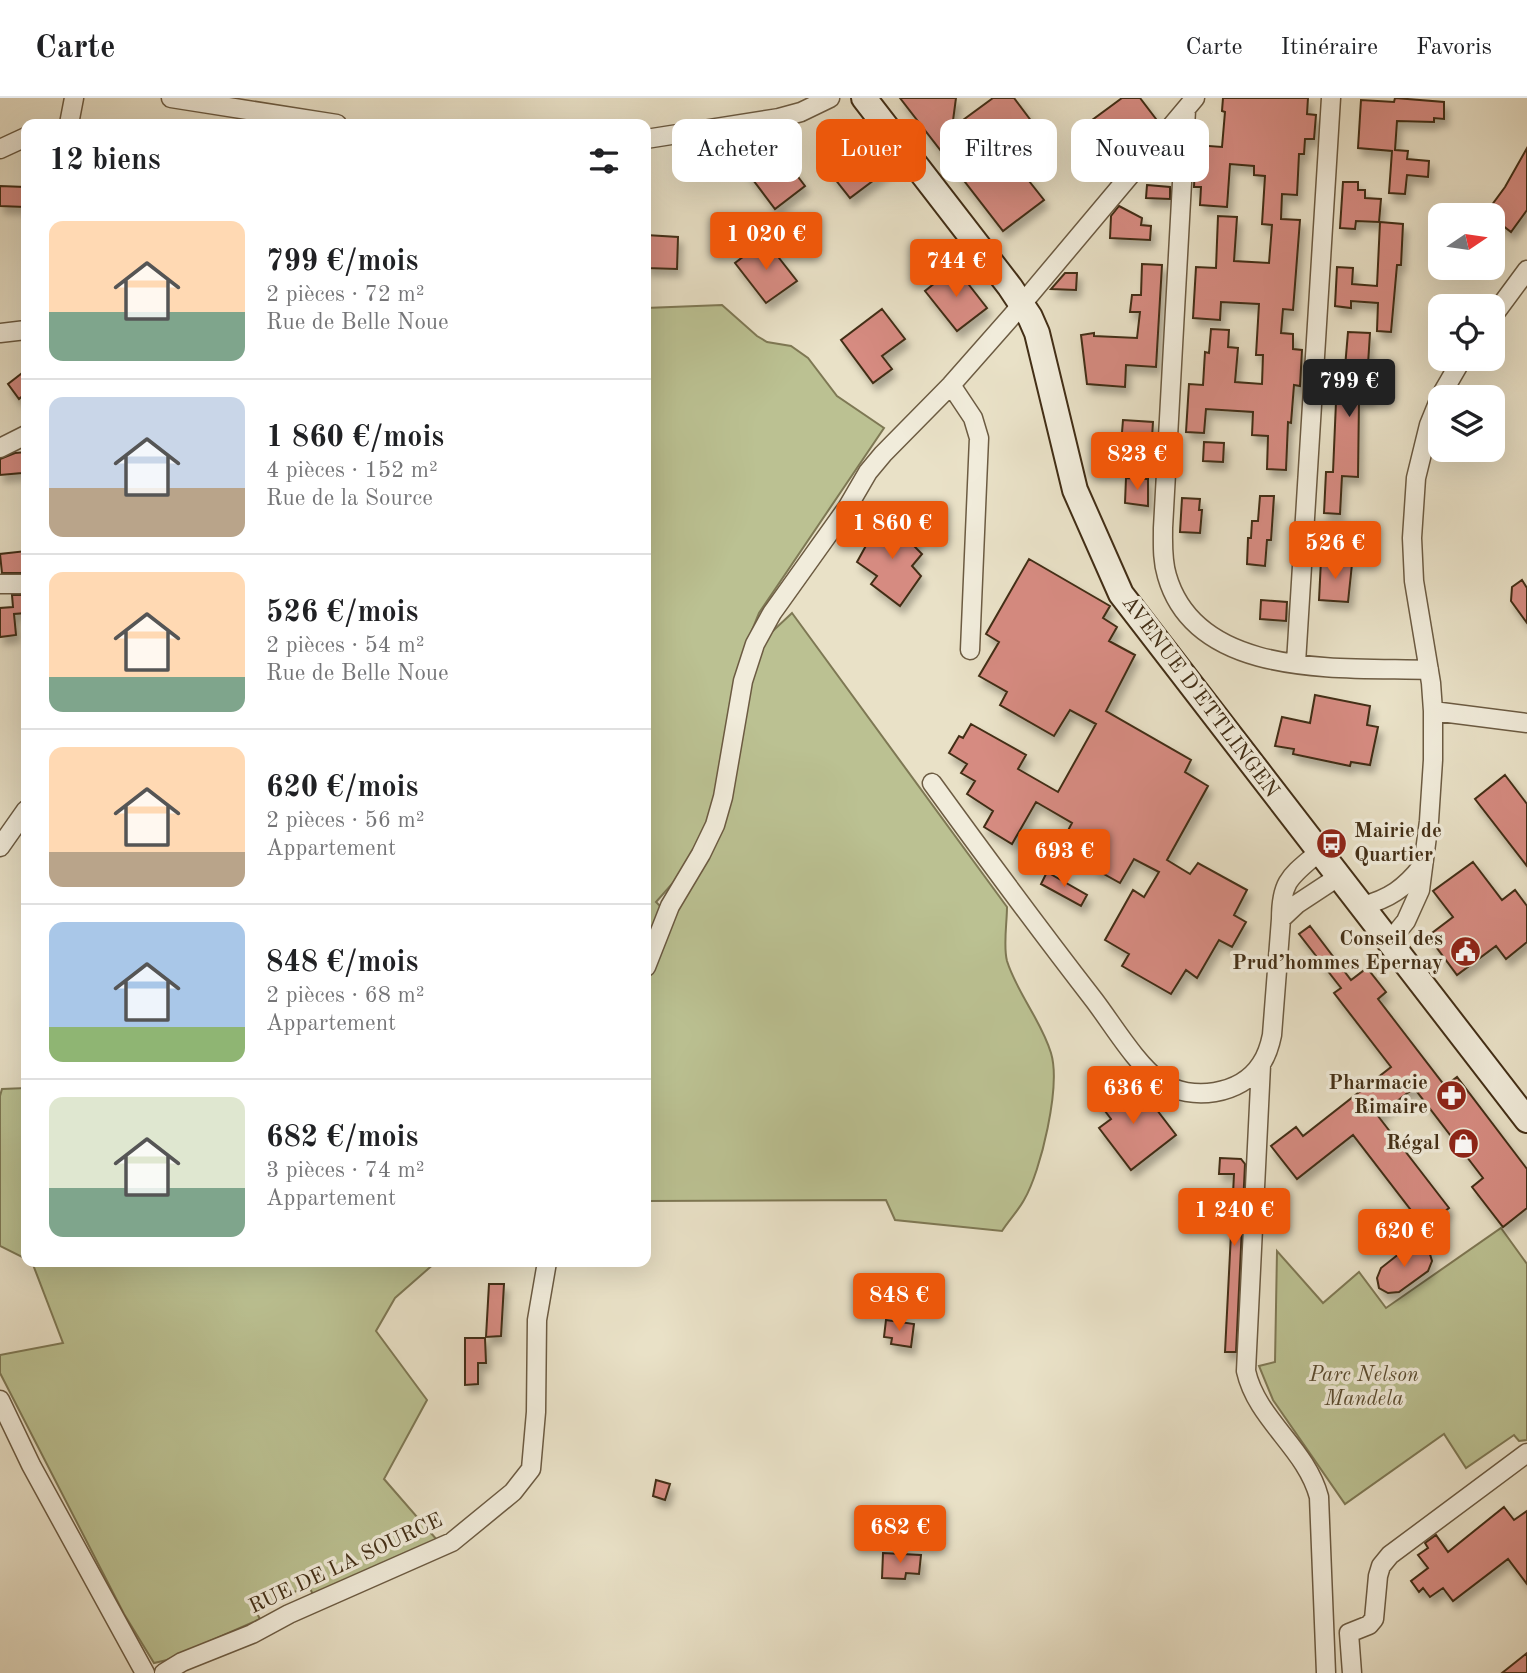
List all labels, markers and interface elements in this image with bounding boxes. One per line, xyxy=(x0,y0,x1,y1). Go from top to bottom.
text: Carte xyxy=(35,32,115,65)
text: Carte xyxy=(1185,36,1243,60)
text: Itinéraire xyxy=(1281,36,1378,60)
text: Favoris xyxy=(1416,36,1492,60)
chip: Acheter xyxy=(672,119,802,182)
chip: Louer xyxy=(816,119,926,182)
chip: Filtres xyxy=(940,119,1057,182)
chip: Nouveau xyxy=(1071,119,1209,182)
icon: filters xyxy=(585,142,623,180)
text: 12 biens xyxy=(49,146,161,176)
north arrow xyxy=(1428,203,1505,280)
map controls xyxy=(1428,203,1505,462)
pin: 1 020 € xyxy=(701,212,831,272)
text: 1 020 € xyxy=(726,223,806,246)
pin: 744 € xyxy=(907,240,1005,299)
text: 799 €/mois xyxy=(266,247,418,277)
icon: home xyxy=(105,249,189,333)
text: 744 € xyxy=(926,250,986,273)
text: 2 pièces · 72 m² xyxy=(266,283,425,306)
button: locate xyxy=(1428,294,1505,371)
text: Rue de Belle Noue xyxy=(266,311,449,334)
pin: 799 € xyxy=(1300,360,1398,419)
text: 799 € xyxy=(1319,370,1379,393)
button: layers xyxy=(1428,385,1505,462)
text: 1 860 €/mois xyxy=(266,423,444,453)
icon: home xyxy=(105,425,189,509)
pin: 823 € xyxy=(1088,432,1186,492)
text: 823 € xyxy=(1107,443,1167,466)
text: 4 pièces · 152 m² xyxy=(266,459,438,482)
text: Rue de la Source xyxy=(266,487,433,510)
pin: 1 860 € xyxy=(827,502,957,561)
text: 1 860 € xyxy=(852,512,932,535)
pin: 526 € xyxy=(1286,522,1384,581)
text: 526 € xyxy=(1305,532,1365,555)
street label: AVENUE D'ETTLINGEN xyxy=(1117,592,1283,802)
text: 526 €/mois xyxy=(266,598,418,628)
icon: home xyxy=(105,600,189,684)
text: 2 pièces · 54 m² xyxy=(266,634,425,657)
text: Rue de Belle Noue xyxy=(266,662,449,685)
text: 620 €/mois xyxy=(266,773,418,803)
icon: home xyxy=(105,775,189,859)
text: 2 pièces · 56 m² xyxy=(266,809,425,832)
place label: Mairie de Quartier xyxy=(1354,821,1442,866)
bus stop icon: Mairie de Quartier xyxy=(1314,826,1348,860)
pin: 693 € xyxy=(1015,830,1113,889)
text: Appartement xyxy=(266,837,396,860)
text: 693 € xyxy=(1034,840,1094,863)
place label: Conseil des Prud’hommes Epernay xyxy=(1232,929,1443,974)
public building icon: Conseil des Prud’hommes Epernay xyxy=(1449,934,1483,968)
text: 848 €/mois xyxy=(266,948,418,978)
icon: home xyxy=(105,950,189,1034)
text: 2 pièces · 68 m² xyxy=(266,984,425,1007)
text: Appartement xyxy=(266,1012,396,1035)
pin: 636 € xyxy=(1084,1066,1182,1126)
place label: Pharmacie Rimaire xyxy=(1328,1073,1428,1118)
text: 636 € xyxy=(1103,1077,1163,1100)
pharmacy icon: Pharmacie Rimaire xyxy=(1434,1078,1468,1112)
text: 682 €/mois xyxy=(266,1123,418,1153)
icon: home xyxy=(105,1125,189,1209)
shop icon: Régal xyxy=(1446,1126,1480,1160)
place label: Régal xyxy=(1386,1133,1440,1154)
text: 3 pièces · 74 m² xyxy=(266,1159,425,1182)
text: Appartement xyxy=(266,1187,396,1210)
pin: 1 240 € xyxy=(1169,1188,1299,1248)
text: 1 240 € xyxy=(1194,1199,1274,1222)
pin: 620 € xyxy=(1355,1210,1453,1269)
text: 620 € xyxy=(1374,1220,1434,1243)
pin: 848 € xyxy=(850,1274,948,1333)
text: 848 € xyxy=(869,1284,929,1307)
park label: Parc Nelson Mandela xyxy=(1308,1365,1419,1410)
pin: 682 € xyxy=(851,1506,949,1565)
street label: RUE DE LA SOURCE xyxy=(246,1510,446,1618)
text: 682 € xyxy=(870,1516,930,1539)

